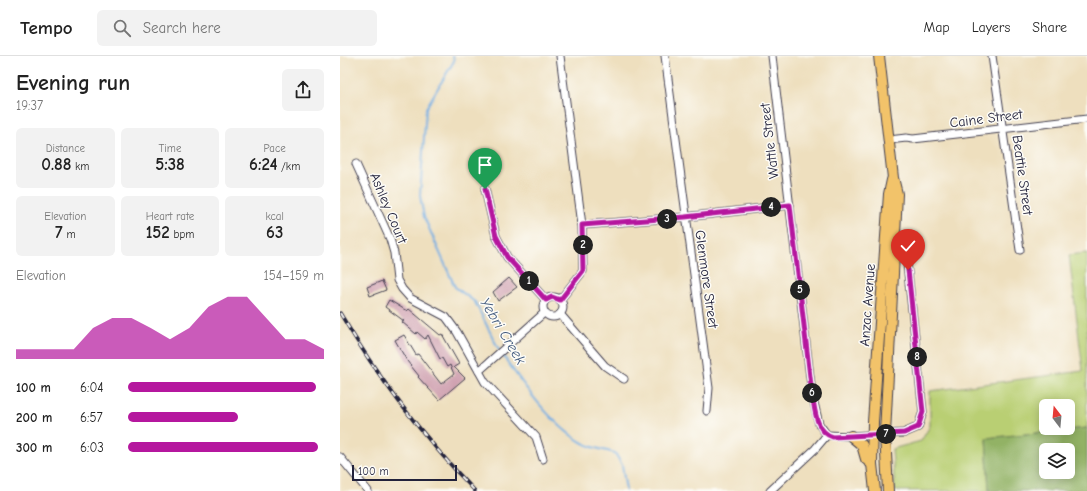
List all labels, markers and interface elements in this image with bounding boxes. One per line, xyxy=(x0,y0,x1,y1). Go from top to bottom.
search box xyxy=(97,10,377,46)
text: Tempo xyxy=(20,17,73,39)
icon: search xyxy=(111,17,133,39)
text: Search here xyxy=(143,19,221,37)
text: Map xyxy=(923,19,950,36)
text: Layers xyxy=(972,19,1010,36)
text: Share xyxy=(1032,19,1067,36)
button: share xyxy=(282,69,324,111)
text: Evening run xyxy=(16,70,130,96)
text: 19:37 xyxy=(16,98,43,113)
street label: Wattle Street xyxy=(756,101,783,180)
street label: Caine Street xyxy=(949,105,1025,131)
street label: Beattie Street xyxy=(1008,134,1037,217)
text: Distance xyxy=(46,142,85,155)
text: Time xyxy=(159,142,181,155)
text: Pace xyxy=(264,142,286,155)
pin xyxy=(468,148,502,189)
icon: arrive xyxy=(474,154,496,176)
text: 0.88 xyxy=(41,155,71,174)
text: 5:38 xyxy=(155,155,185,174)
text: 6:24 xyxy=(249,155,277,174)
text: km xyxy=(71,160,89,173)
text: /km xyxy=(277,160,300,173)
street label: Ashley Court xyxy=(366,170,411,247)
pin: 4 xyxy=(761,197,781,217)
text: 4 xyxy=(768,200,774,213)
pin: 3 xyxy=(657,209,677,229)
text: Elevation xyxy=(44,210,86,223)
text: Heart rate xyxy=(146,210,194,223)
text: kcal xyxy=(265,210,284,223)
text: 3 xyxy=(664,212,670,225)
text: 7 xyxy=(55,223,63,242)
text: 152 xyxy=(146,223,170,242)
text: 63 xyxy=(266,223,283,242)
text: m xyxy=(63,228,76,241)
text: bpm xyxy=(170,228,194,241)
street label: Glenmore Street xyxy=(691,229,722,330)
pin xyxy=(891,229,925,270)
pin: 2 xyxy=(573,235,593,255)
icon: check xyxy=(897,235,919,257)
text: 2 xyxy=(580,238,586,251)
street label: Anzac Avenue xyxy=(856,263,879,347)
text: Elevation xyxy=(16,268,66,283)
text: 154–159 m xyxy=(264,268,324,283)
pin: 1 xyxy=(519,271,539,291)
text: 1 xyxy=(527,274,531,287)
pin: 5 xyxy=(790,280,810,300)
text: 5 xyxy=(797,283,803,296)
water label: Yebri Creek xyxy=(476,294,530,368)
pin: 8 xyxy=(907,347,927,367)
text: 8 xyxy=(914,350,920,363)
text: 100 m xyxy=(16,380,51,395)
text: 6:04 xyxy=(80,380,104,395)
pin: 6 xyxy=(802,383,822,403)
text: 6 xyxy=(809,386,815,399)
north arrow xyxy=(1039,399,1075,435)
map controls xyxy=(1039,399,1075,479)
text: 200 m xyxy=(16,410,52,425)
text: 6:57 xyxy=(80,410,103,425)
pin: 7 xyxy=(876,424,896,444)
text: 7 xyxy=(884,427,888,440)
text: 300 m xyxy=(16,440,52,455)
text: 6:03 xyxy=(80,440,104,455)
button: layers xyxy=(1039,443,1075,479)
scale bar xyxy=(352,463,457,482)
text: 100 m xyxy=(358,465,389,478)

